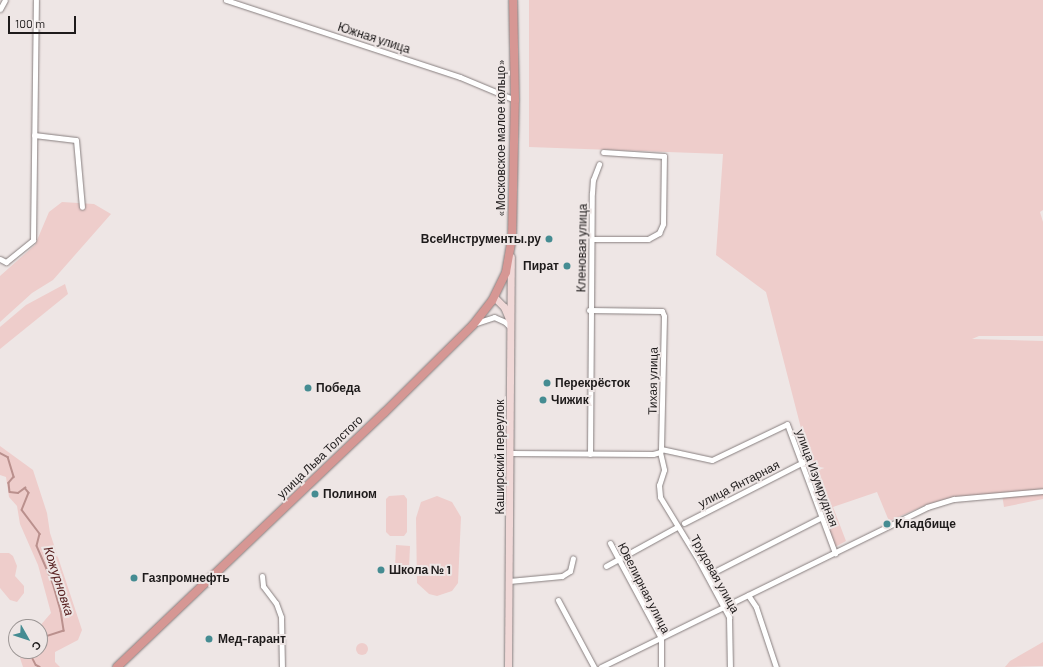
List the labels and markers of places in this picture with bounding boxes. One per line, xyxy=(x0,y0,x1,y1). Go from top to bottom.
place label: ВсеИнструменты.ру xyxy=(421,232,541,246)
marker: ВсеИнструменты.ру xyxy=(544,234,554,244)
place label: Пират xyxy=(523,259,559,273)
marker: Пират xyxy=(562,261,572,271)
place label: Перекрёсток xyxy=(555,376,630,390)
marker: Перекрёсток xyxy=(542,378,552,388)
place label: Победа xyxy=(316,381,360,395)
marker: Победа xyxy=(303,383,313,393)
place label: Чижик xyxy=(551,393,589,407)
marker: Чижик xyxy=(538,395,548,405)
place label: Полином xyxy=(323,487,377,501)
marker: Полином xyxy=(310,489,320,499)
place label: Кладбище xyxy=(895,517,956,531)
marker: Кладбище xyxy=(882,519,892,529)
place label: Школа № 1 xyxy=(389,563,451,577)
marker: Школа № 1 xyxy=(376,565,386,575)
place label: Газпромнефть xyxy=(142,571,230,585)
marker: Газпромнефть xyxy=(129,573,139,583)
place label: Мед-гарант xyxy=(218,632,286,646)
marker: Мед-гарант xyxy=(203,633,215,645)

